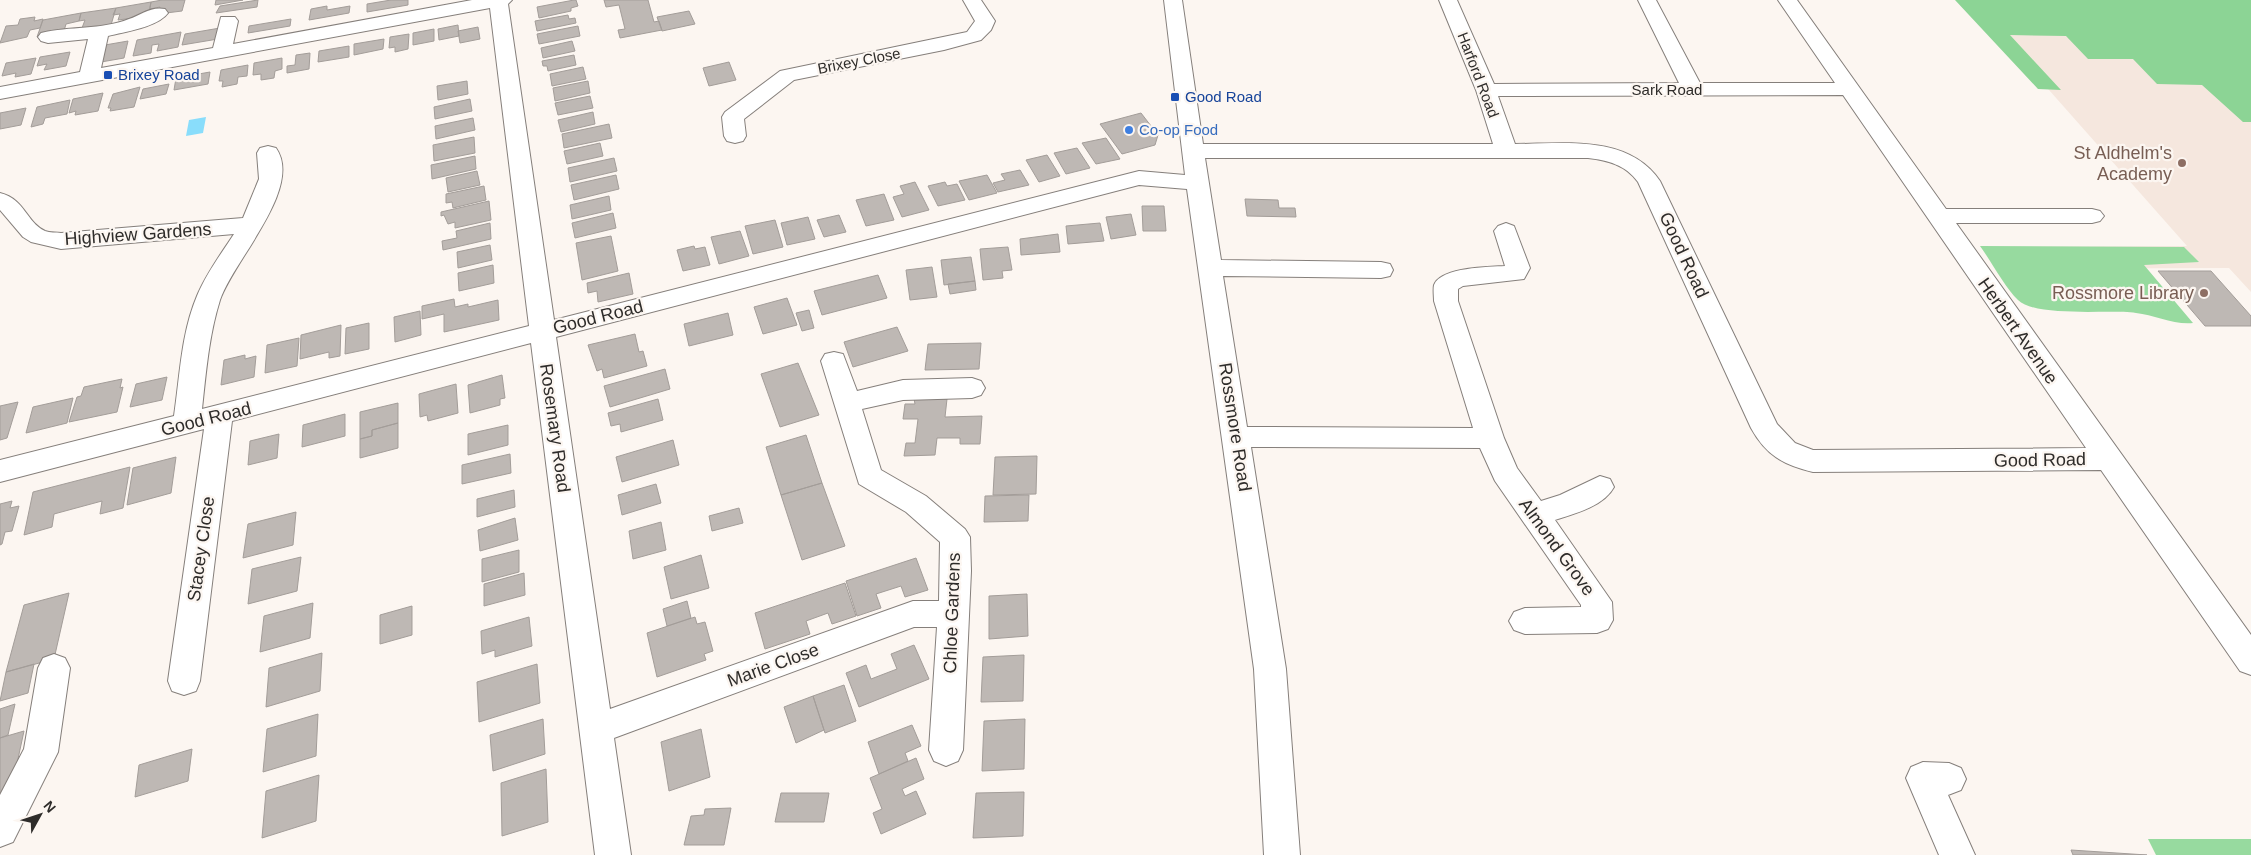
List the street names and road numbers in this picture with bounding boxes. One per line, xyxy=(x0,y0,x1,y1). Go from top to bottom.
street label: Harford Road xyxy=(1454,30,1503,120)
street label: Brixey Close xyxy=(816,44,902,77)
street label: Sark Road xyxy=(1632,81,1702,98)
street label: Good Road xyxy=(1655,209,1713,301)
street label: Highview Gardens xyxy=(64,219,212,249)
street label: Herbert Avenue xyxy=(1974,274,2062,388)
street label: Good Road xyxy=(551,296,645,338)
street label: Rossmore Road xyxy=(1215,361,1255,493)
street label: Rosemary Road xyxy=(536,362,574,494)
street label: Good Road xyxy=(159,398,253,440)
street label: Good Road xyxy=(1994,449,2086,471)
street label: Stacey Close xyxy=(184,495,218,603)
street label: Almond Grove xyxy=(1515,495,1599,599)
street label: Chloe Gardens xyxy=(940,552,964,674)
street label: Marie Close xyxy=(724,639,822,691)

